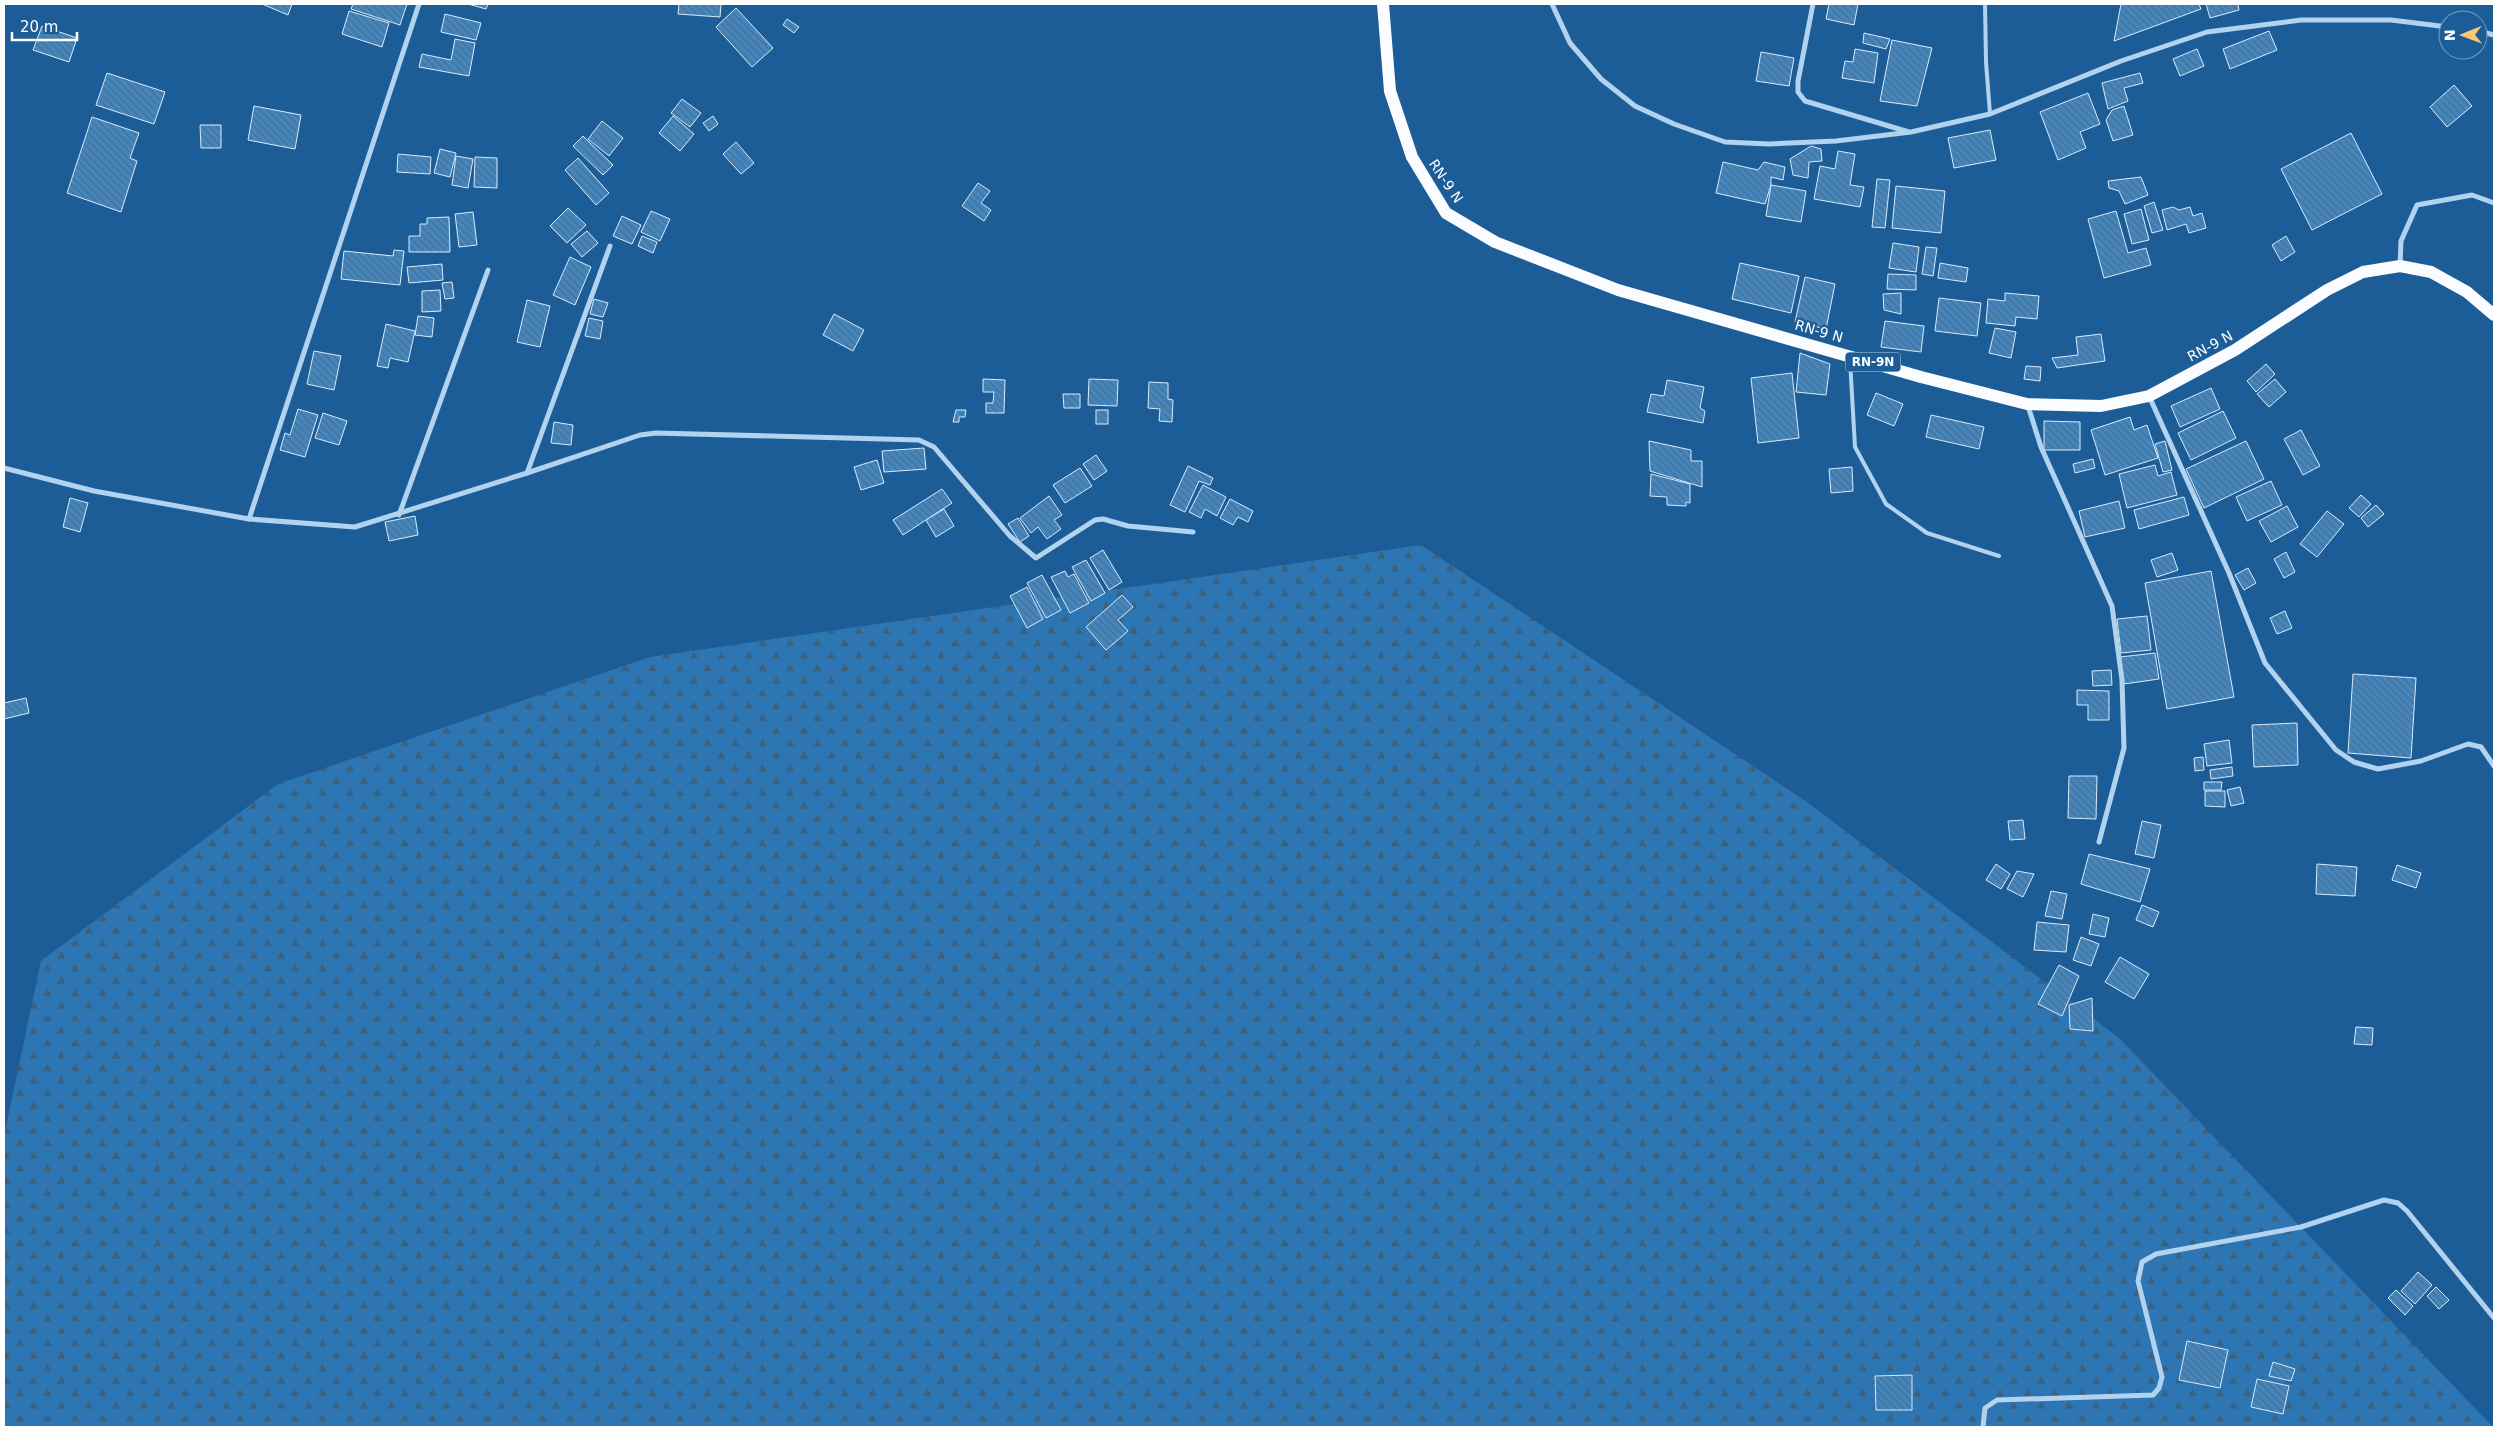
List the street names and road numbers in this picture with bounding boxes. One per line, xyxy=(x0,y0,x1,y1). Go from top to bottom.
street label: RN-9 N xyxy=(1426,156,1466,206)
street label: RN-9 N xyxy=(1793,317,1845,345)
street label: RN-9 N xyxy=(2185,327,2235,365)
road number: RN-9N xyxy=(1846,352,1900,372)

